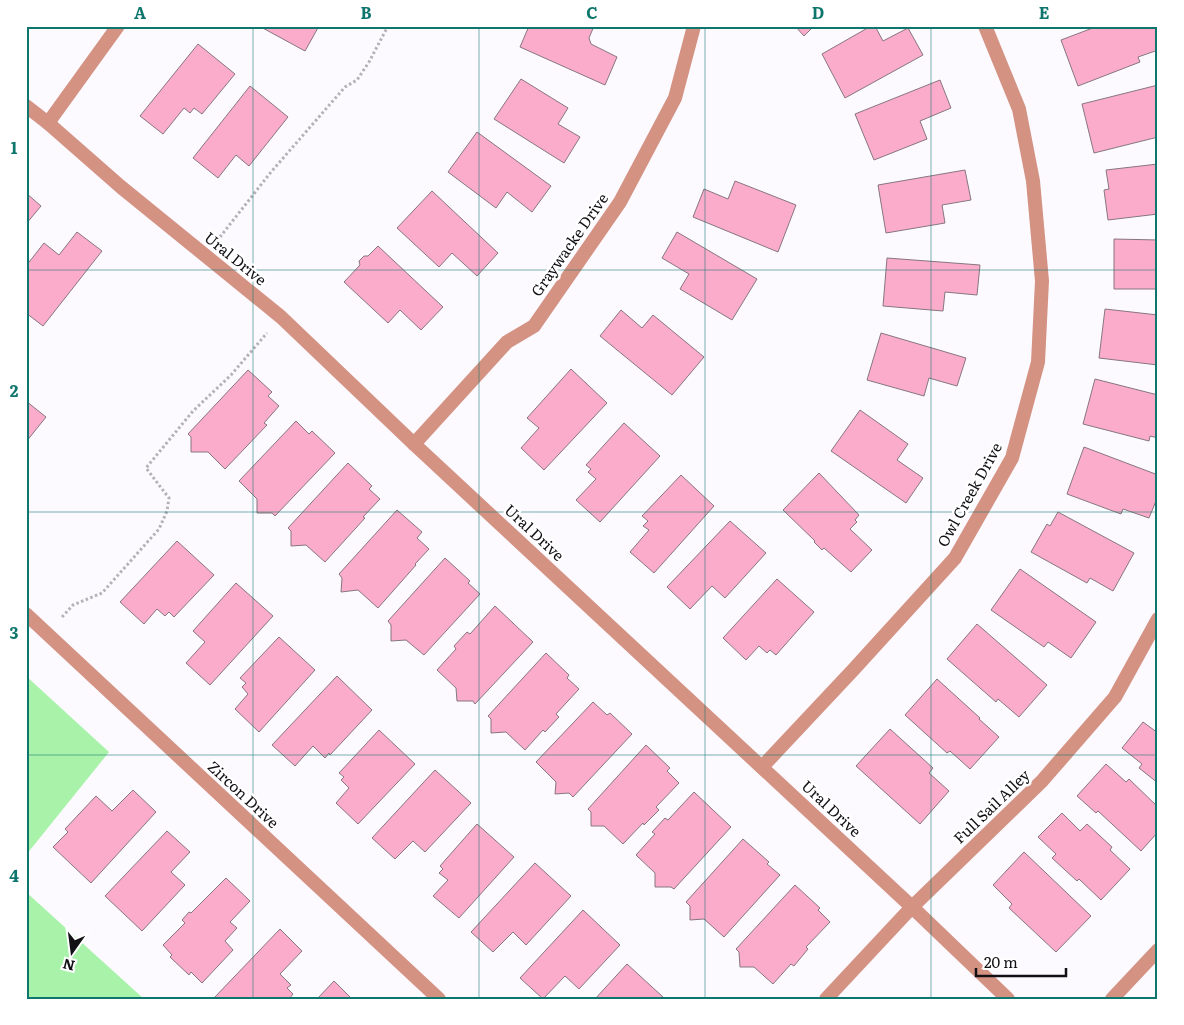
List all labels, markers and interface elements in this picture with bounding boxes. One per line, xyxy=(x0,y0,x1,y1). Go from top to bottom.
text: A xyxy=(134,0,146,24)
text: B xyxy=(360,0,372,24)
text: C xyxy=(586,0,598,24)
text: D xyxy=(812,0,824,24)
text: E xyxy=(1039,0,1050,24)
text: 1 xyxy=(11,135,18,159)
street label: Graywacke Drive xyxy=(524,188,613,301)
street label: Ural Drive xyxy=(200,225,272,290)
text: 2 xyxy=(10,378,19,402)
street label: Owl Creek Drive xyxy=(930,438,1007,551)
street label: Ural Drive xyxy=(500,498,570,566)
text: 3 xyxy=(10,620,19,644)
street label: Zircon Drive xyxy=(203,755,285,833)
street label: Full Sail Alley xyxy=(948,763,1035,848)
street label: Ural Drive xyxy=(797,774,867,842)
text: 4 xyxy=(9,863,19,887)
north arrow xyxy=(48,928,98,978)
scale bar xyxy=(976,945,1066,977)
text: 20 m xyxy=(984,950,1018,973)
text: N xyxy=(60,954,77,977)

